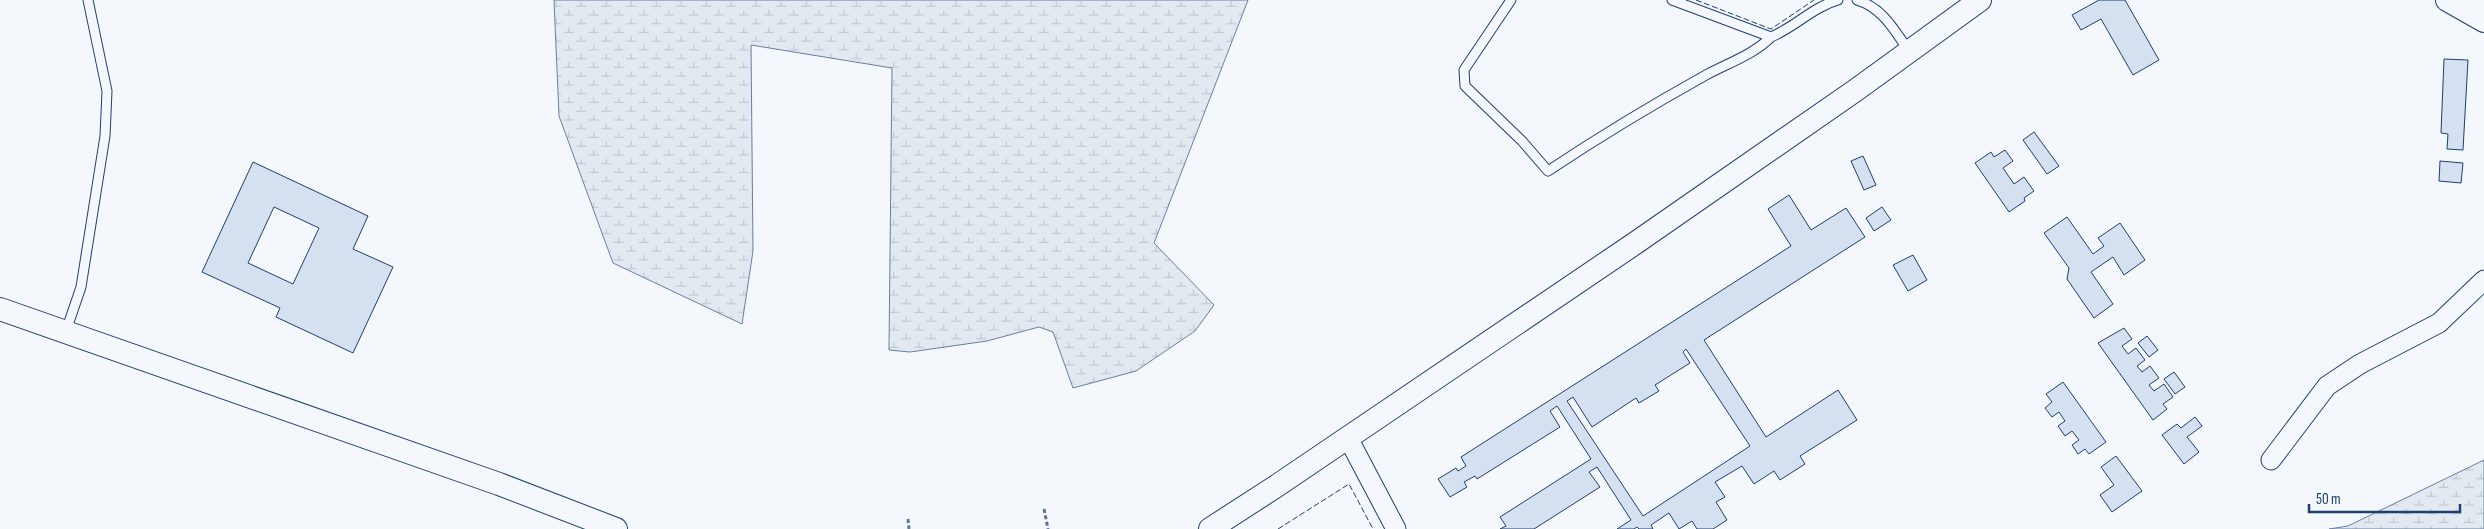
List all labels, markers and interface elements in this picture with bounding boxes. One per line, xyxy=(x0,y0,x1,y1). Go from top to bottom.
scale bar xyxy=(2309,482,2460,514)
text: 50 m xyxy=(2316,490,2341,509)

